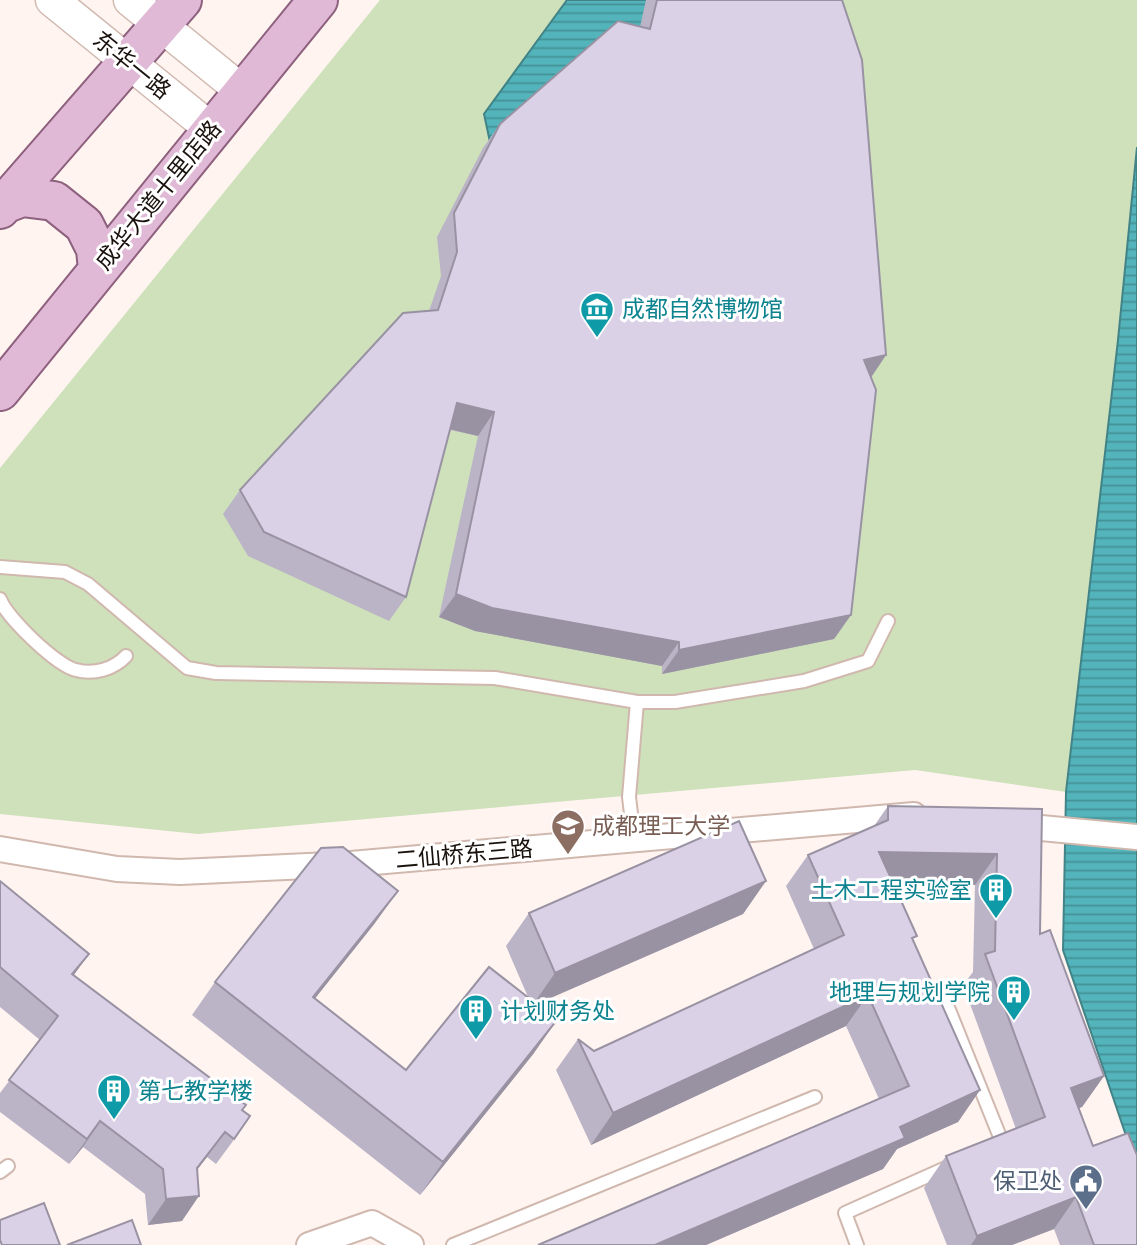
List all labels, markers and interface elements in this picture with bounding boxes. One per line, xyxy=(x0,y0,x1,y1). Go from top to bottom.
street label: 东华一路 xyxy=(87,25,177,105)
street label: 成华大道十里店路 xyxy=(89,115,227,275)
museum icon: 成都自然博物馆 xyxy=(578,290,616,339)
place label: 成都自然博物馆 xyxy=(622,295,783,323)
school or university icon: 成都理工大学 xyxy=(549,807,587,856)
place label: 成都理工大学 xyxy=(592,812,730,840)
street label: 二仙桥东三路 xyxy=(394,834,534,874)
building icon: 土木工程实验室 xyxy=(977,871,1015,920)
place label: 土木工程实验室 xyxy=(811,876,972,904)
building icon: 地理与规划学院 xyxy=(995,973,1033,1022)
place label: 地理与规划学院 xyxy=(829,978,990,1006)
building icon: 计划财务处 xyxy=(457,992,495,1041)
place label: 计划财务处 xyxy=(500,997,615,1025)
building icon: 第七教学楼 xyxy=(95,1072,133,1121)
place label: 第七教学楼 xyxy=(138,1077,253,1105)
public building icon: 保卫处 xyxy=(1067,1162,1105,1211)
place label: 保卫处 xyxy=(993,1167,1062,1195)

